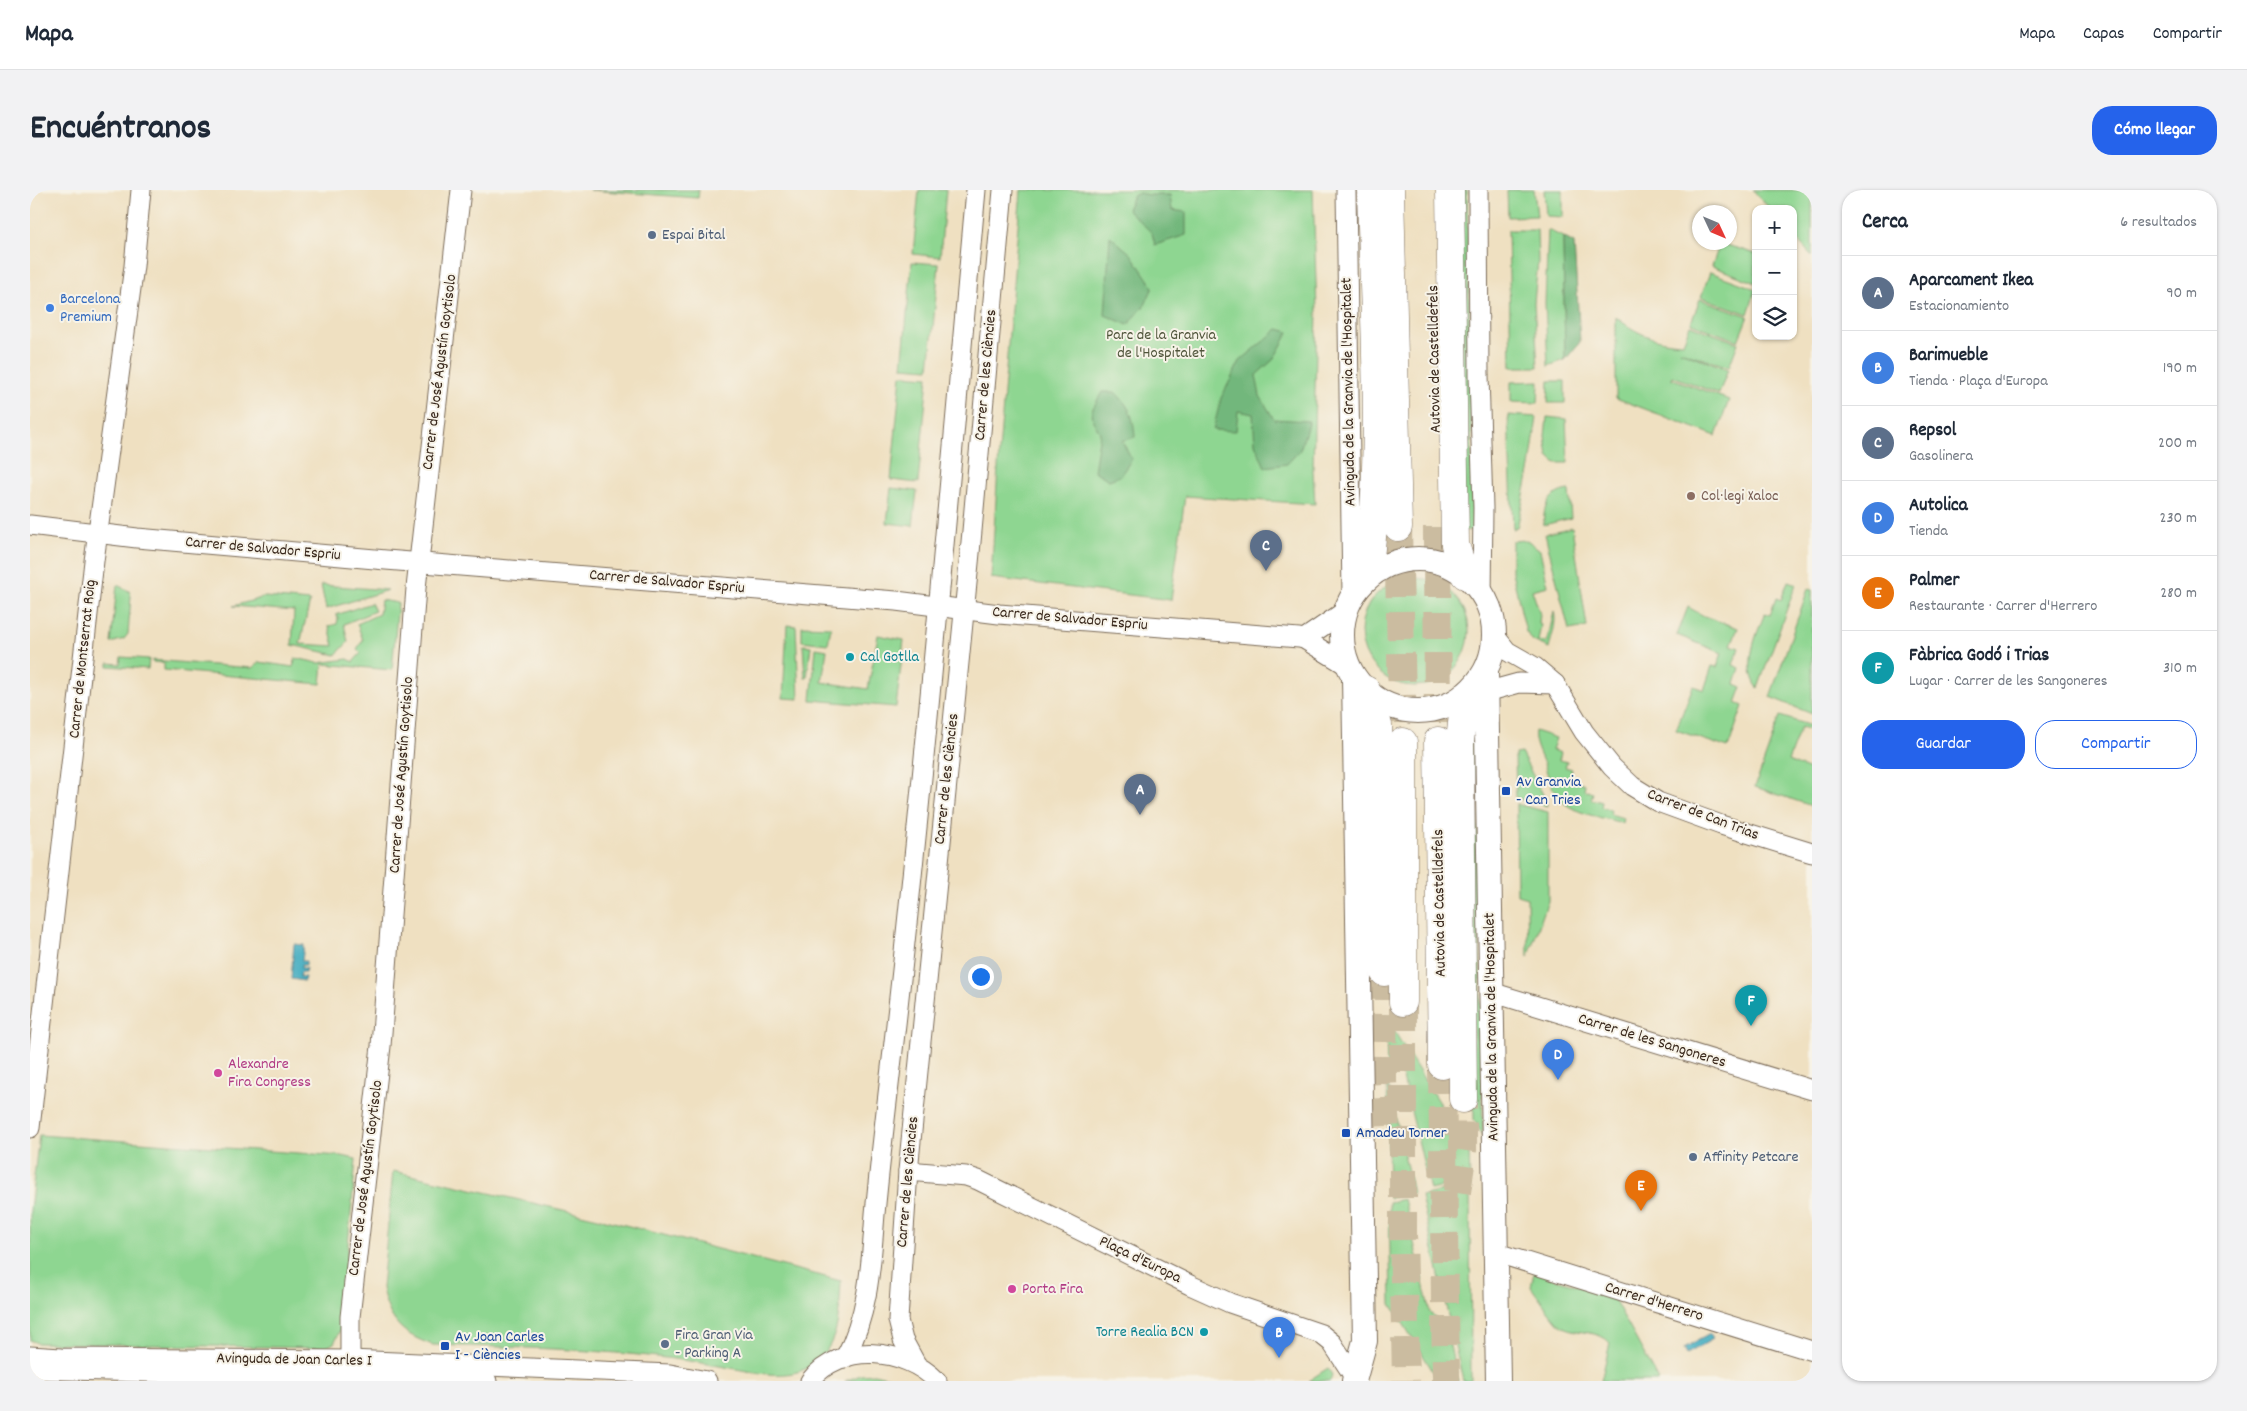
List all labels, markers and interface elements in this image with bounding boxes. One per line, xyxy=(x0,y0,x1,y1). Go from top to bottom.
text: Mapa xyxy=(25,18,73,52)
text: Mapa xyxy=(2019,22,2055,47)
text: Capas xyxy=(2083,22,2125,47)
text: Compartir xyxy=(2153,22,2222,47)
text: Encuéntranos xyxy=(30,105,211,155)
button: Cómo llegar xyxy=(2092,106,2217,155)
north arrow xyxy=(1692,205,1737,250)
map controls xyxy=(1752,205,1797,340)
button: + xyxy=(1752,205,1797,250)
text: Cerca xyxy=(1862,208,1908,238)
text: 6 resultados xyxy=(2120,211,2197,234)
place label: Espai Bital xyxy=(662,224,725,247)
marker: Espai Bital xyxy=(646,229,658,241)
button: − xyxy=(1752,250,1797,295)
text: Aparcament Ikea xyxy=(1909,268,2033,295)
street label: Carrer de José Agustín Goytisolo xyxy=(417,273,463,471)
street label: Avinguda de la Granvia de l'Hospitalet xyxy=(1336,277,1362,507)
text: A xyxy=(1874,282,1882,305)
text: 90 m xyxy=(2166,282,2197,305)
street label: Autovia de Castelldefels xyxy=(1422,285,1448,433)
place label: Barcelona Premium xyxy=(60,288,121,329)
button: layers xyxy=(1752,295,1797,340)
text: Estacionamiento xyxy=(1909,295,2009,318)
marker: Barcelona Premium xyxy=(44,302,56,314)
street label: Carrer de les Ciències xyxy=(969,308,1003,442)
park label: Parc de la Granvia de l'Hospitalet xyxy=(1106,324,1216,365)
text: Barimueble xyxy=(1909,343,1988,370)
text: B xyxy=(1874,357,1882,380)
text: 190 m xyxy=(2163,357,2197,380)
text: Tienda · Plaça d'Europa xyxy=(1909,370,2048,393)
text: Repsol xyxy=(1909,418,1956,445)
text: C xyxy=(1874,432,1882,455)
text: 200 m xyxy=(2158,432,2197,455)
text: Gasolinera xyxy=(1909,445,1973,468)
place label: Col·legi Xaloc xyxy=(1701,485,1778,508)
marker: Col·legi Xaloc xyxy=(1685,490,1697,502)
text: Autolica xyxy=(1909,493,1968,520)
text: D xyxy=(1874,507,1882,530)
text: 230 m xyxy=(2160,507,2197,530)
text: Tienda xyxy=(1909,520,1948,543)
pin: C xyxy=(1250,530,1282,571)
street label: Carrer de Salvador Espriu xyxy=(184,531,342,567)
street label: Carrer de Salvador Espriu xyxy=(588,564,746,600)
text: Palmer xyxy=(1909,568,1960,595)
street label: Carrer de Montserrat Roig xyxy=(63,578,103,740)
text: E xyxy=(1874,582,1882,605)
text: 280 m xyxy=(2160,582,2197,605)
text: Restaurante · Carrer d'Herrero xyxy=(1909,595,2097,618)
street label: Carrer de Salvador Espriu xyxy=(991,601,1149,637)
text: Fàbrica Godó i Trias xyxy=(1909,643,2049,670)
place label: Cal Gotlla xyxy=(860,646,920,669)
marker: Cal Gotlla xyxy=(844,651,856,663)
text: F xyxy=(1874,657,1882,680)
text: 310 m xyxy=(2163,657,2197,680)
text: Lugar · Carrer de les Sangoneres xyxy=(1909,670,2107,693)
street label: Carrer de José Agustín Goytisolo xyxy=(384,676,420,874)
street label: Carrer de les Ciències xyxy=(929,712,965,846)
button: Guardar xyxy=(1862,720,2025,769)
button: Compartir xyxy=(2035,720,2197,769)
place label: Av Granvia - Can Tries xyxy=(1516,771,1582,812)
pin: A xyxy=(1124,774,1156,815)
street label: Carrer de Can Trias xyxy=(1644,783,1762,847)
marker: Av Granvia - Can Tries xyxy=(1500,785,1512,797)
street label: Autovia de Castelldefels xyxy=(1427,829,1453,977)
street label: Avinguda de la Granvia de l'Hospitalet xyxy=(1479,912,1505,1142)
your location xyxy=(968,964,994,990)
pin: F xyxy=(1735,985,1767,1026)
street label: Carrer de les Sangoneres xyxy=(1575,1008,1729,1075)
pin: D xyxy=(1542,1039,1574,1080)
place label: Alexandre Fira Congress xyxy=(228,1053,311,1094)
marker: Alexandre Fira Congress xyxy=(212,1067,224,1079)
street label: Carrer de José Agustín Goytisolo xyxy=(343,1079,389,1277)
street label: Carrer de les Ciències xyxy=(891,1115,925,1249)
place label: Amadeu Torner xyxy=(1356,1122,1447,1145)
marker: Amadeu Torner xyxy=(1340,1127,1352,1139)
place label: Affinity Petcare xyxy=(1703,1146,1799,1169)
marker: Affinity Petcare xyxy=(1687,1151,1699,1163)
pin: E xyxy=(1625,1170,1657,1211)
street label: Plaça d'Europa xyxy=(1095,1230,1185,1290)
street label: Carrer d'Herrero xyxy=(1602,1276,1706,1328)
place label: Porta Fira xyxy=(1022,1278,1083,1301)
marker: Porta Fira xyxy=(1006,1283,1018,1295)
pin: B xyxy=(1263,1317,1295,1358)
place label: Torre Realia BCN xyxy=(1096,1321,1194,1344)
place label: Fira Gran Via - Parking A xyxy=(675,1324,753,1365)
place label: Av Joan Carles I - Ciències xyxy=(455,1326,545,1367)
marker: Torre Realia BCN xyxy=(1198,1326,1210,1338)
marker: Fira Gran Via - Parking A xyxy=(659,1338,671,1350)
marker: Av Joan Carles I - Ciències xyxy=(439,1340,451,1352)
street label: Avinguda de Joan Carles I xyxy=(216,1347,372,1373)

